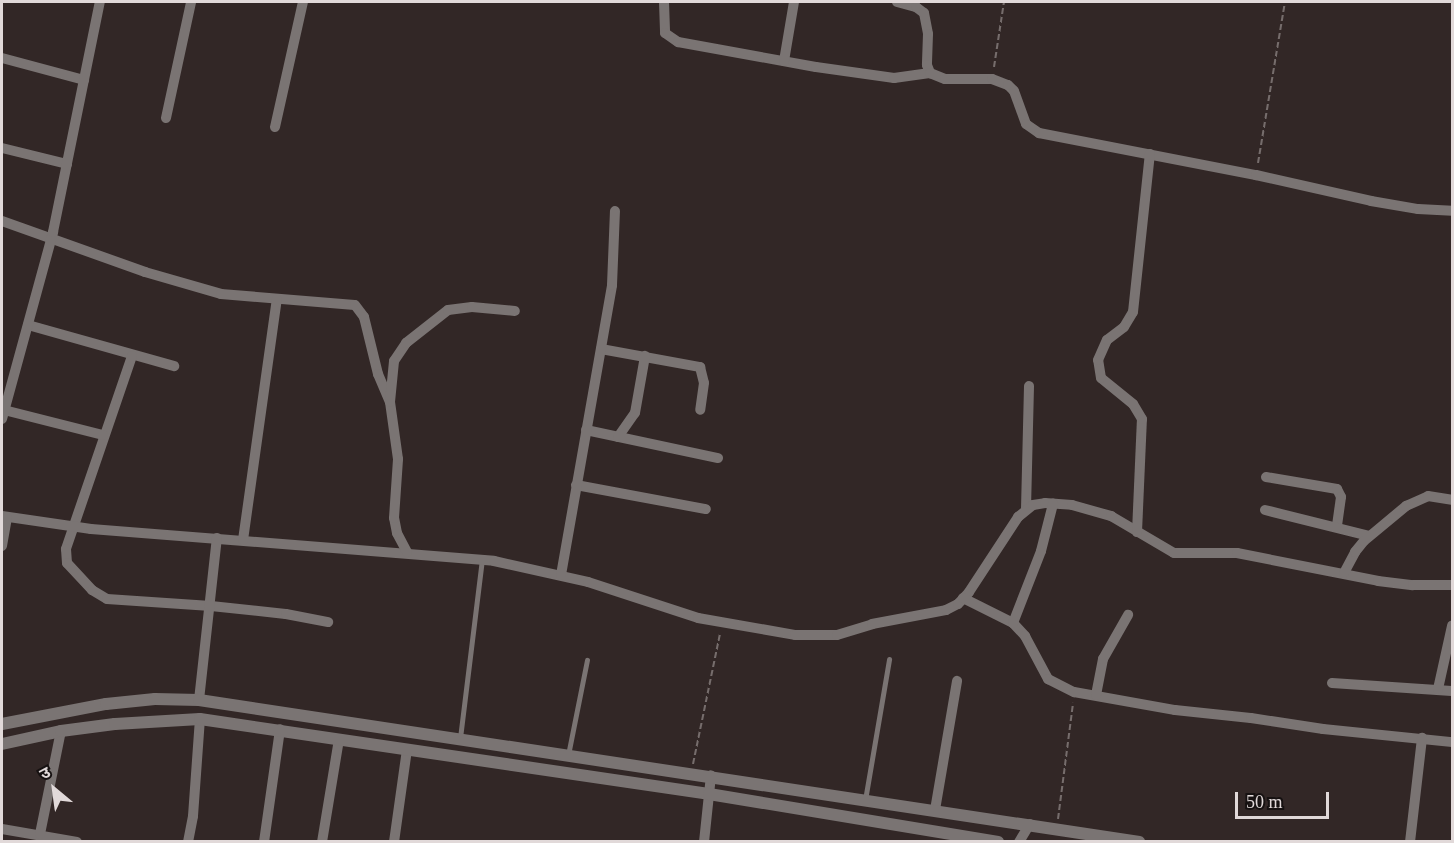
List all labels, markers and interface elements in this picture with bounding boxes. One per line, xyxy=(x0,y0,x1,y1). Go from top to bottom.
north arrow xyxy=(24,759,84,819)
text: उ xyxy=(37,763,53,783)
scale bar xyxy=(1238,780,1332,818)
text: 50 m xyxy=(1246,792,1283,812)

